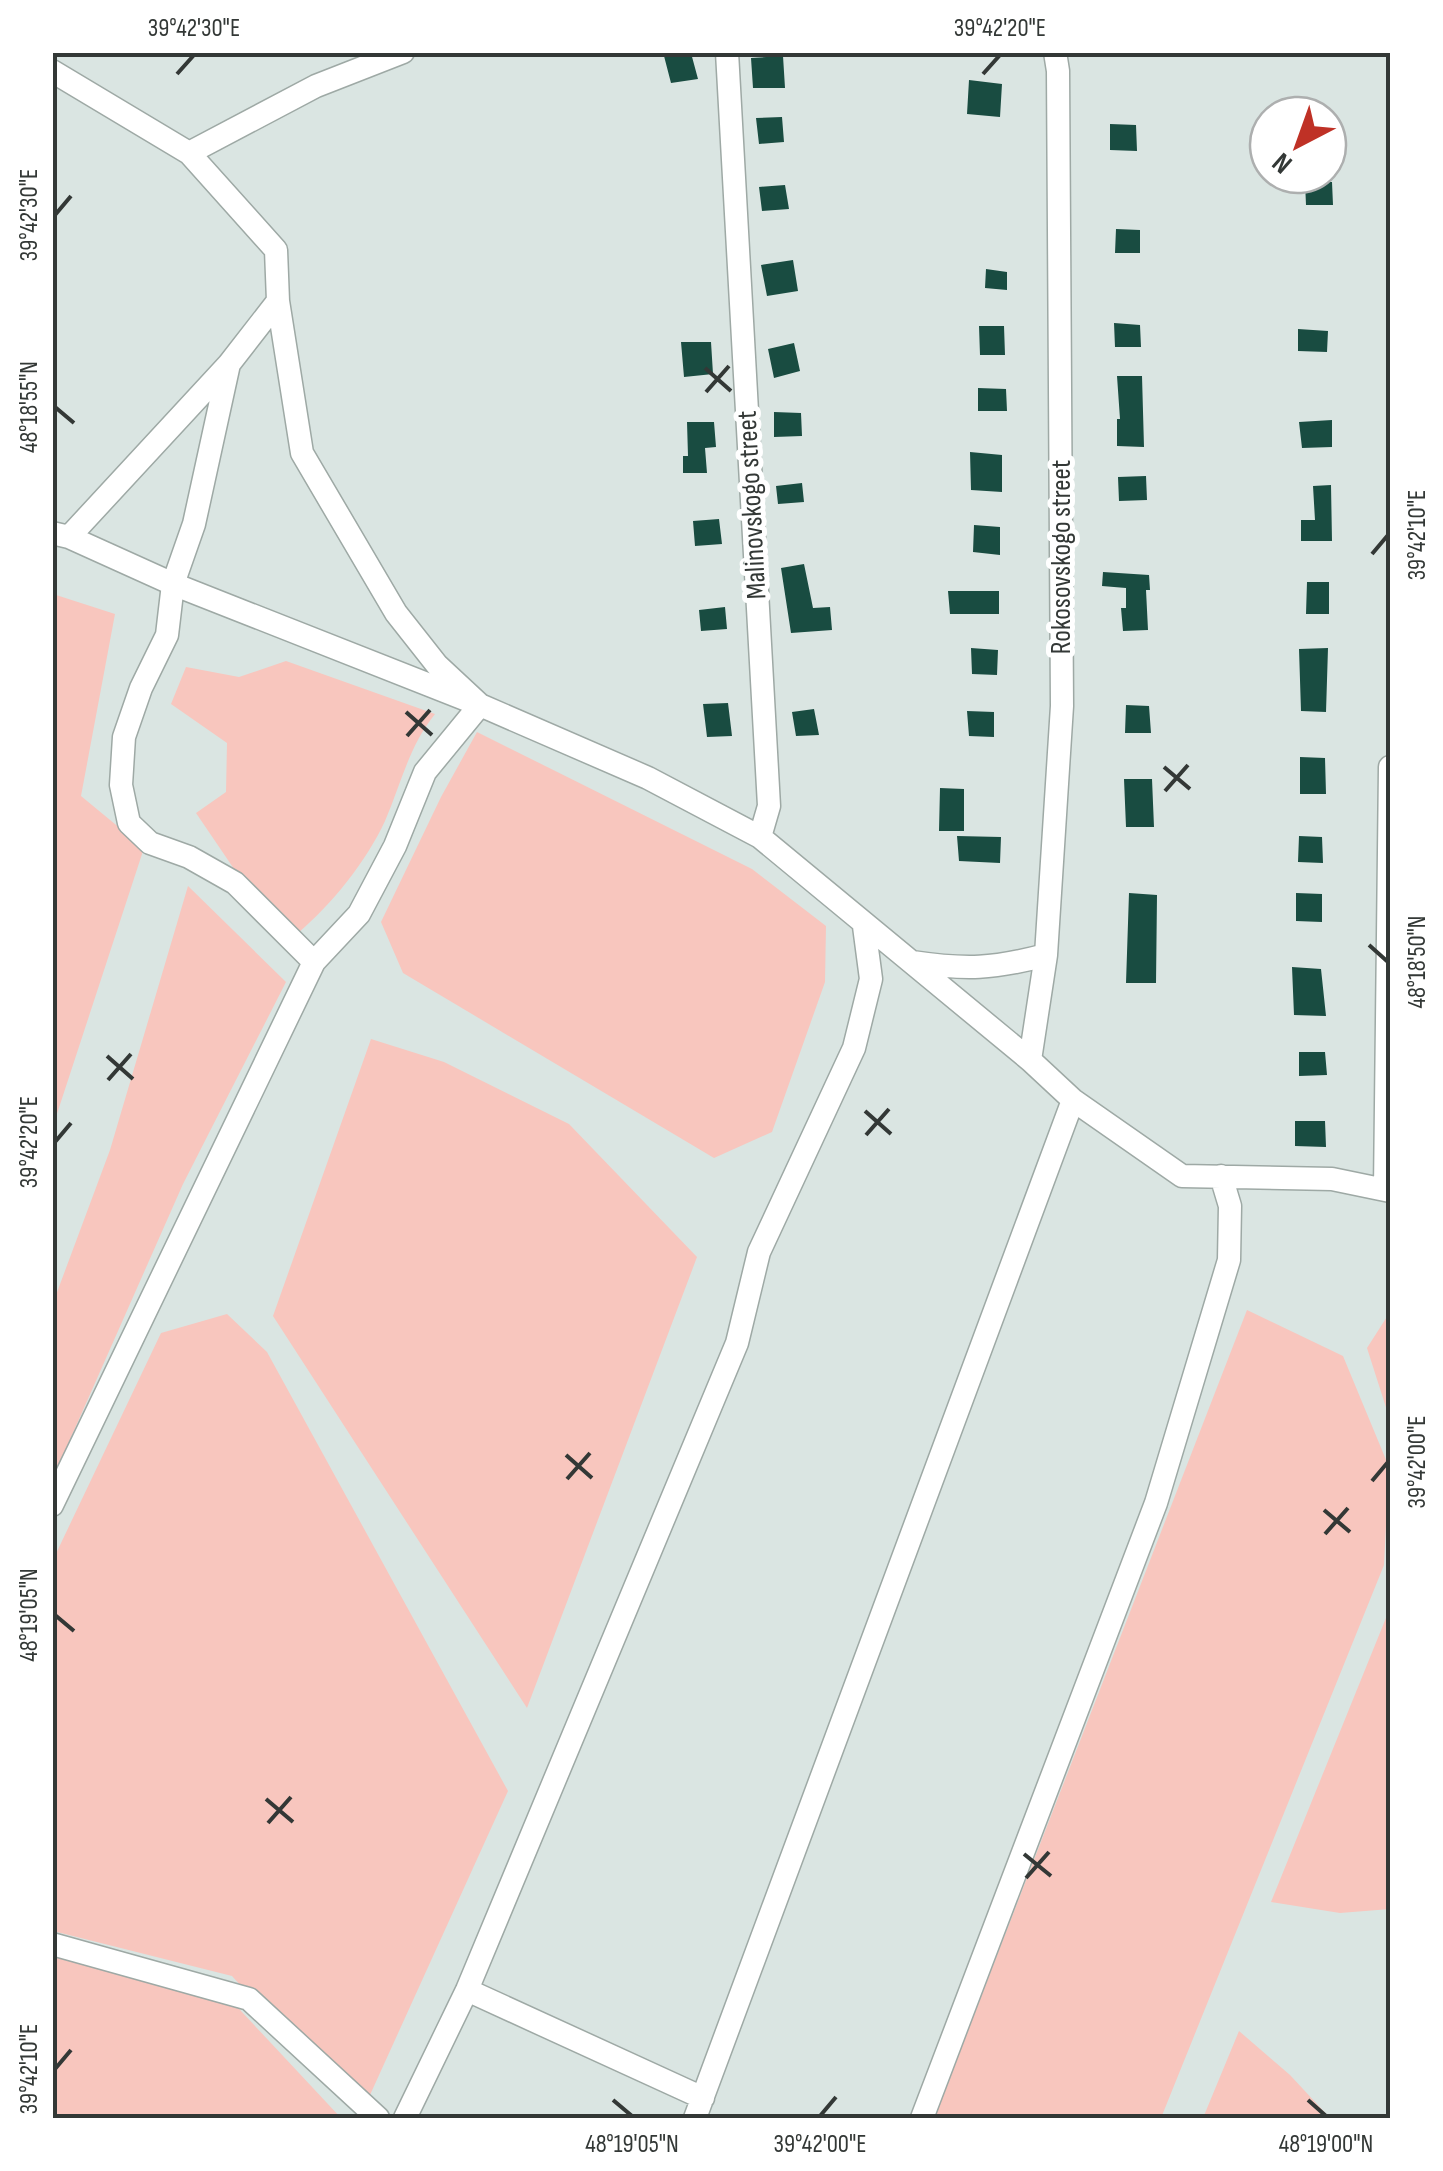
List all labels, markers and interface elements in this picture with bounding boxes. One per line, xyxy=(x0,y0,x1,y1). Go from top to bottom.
text: 39°42'30"E xyxy=(148,13,240,44)
text: 39°42'20"E xyxy=(954,13,1046,44)
north arrow xyxy=(1248,95,1348,195)
text: N xyxy=(1266,145,1299,180)
text: 39°42'30"E xyxy=(14,169,45,261)
text: 48°18'55"N xyxy=(14,361,45,453)
street label: Malinovskogo street xyxy=(731,410,773,600)
street label: Rokosovskogo street xyxy=(1045,460,1078,654)
text: 39°42'10"E xyxy=(1402,490,1433,580)
text: 48°18'50"N xyxy=(1402,915,1433,1009)
text: 39°42'20"E xyxy=(14,1096,45,1188)
text: 39°42'00"E xyxy=(1402,1415,1433,1509)
text: 48°19'05"N xyxy=(14,1568,45,1662)
text: 39°42'10"E xyxy=(14,2024,45,2114)
text: 48°19'05"N xyxy=(585,2129,679,2160)
text: 39°42'00"E xyxy=(773,2129,867,2160)
text: 48°19'00"N xyxy=(1279,2129,1373,2160)

